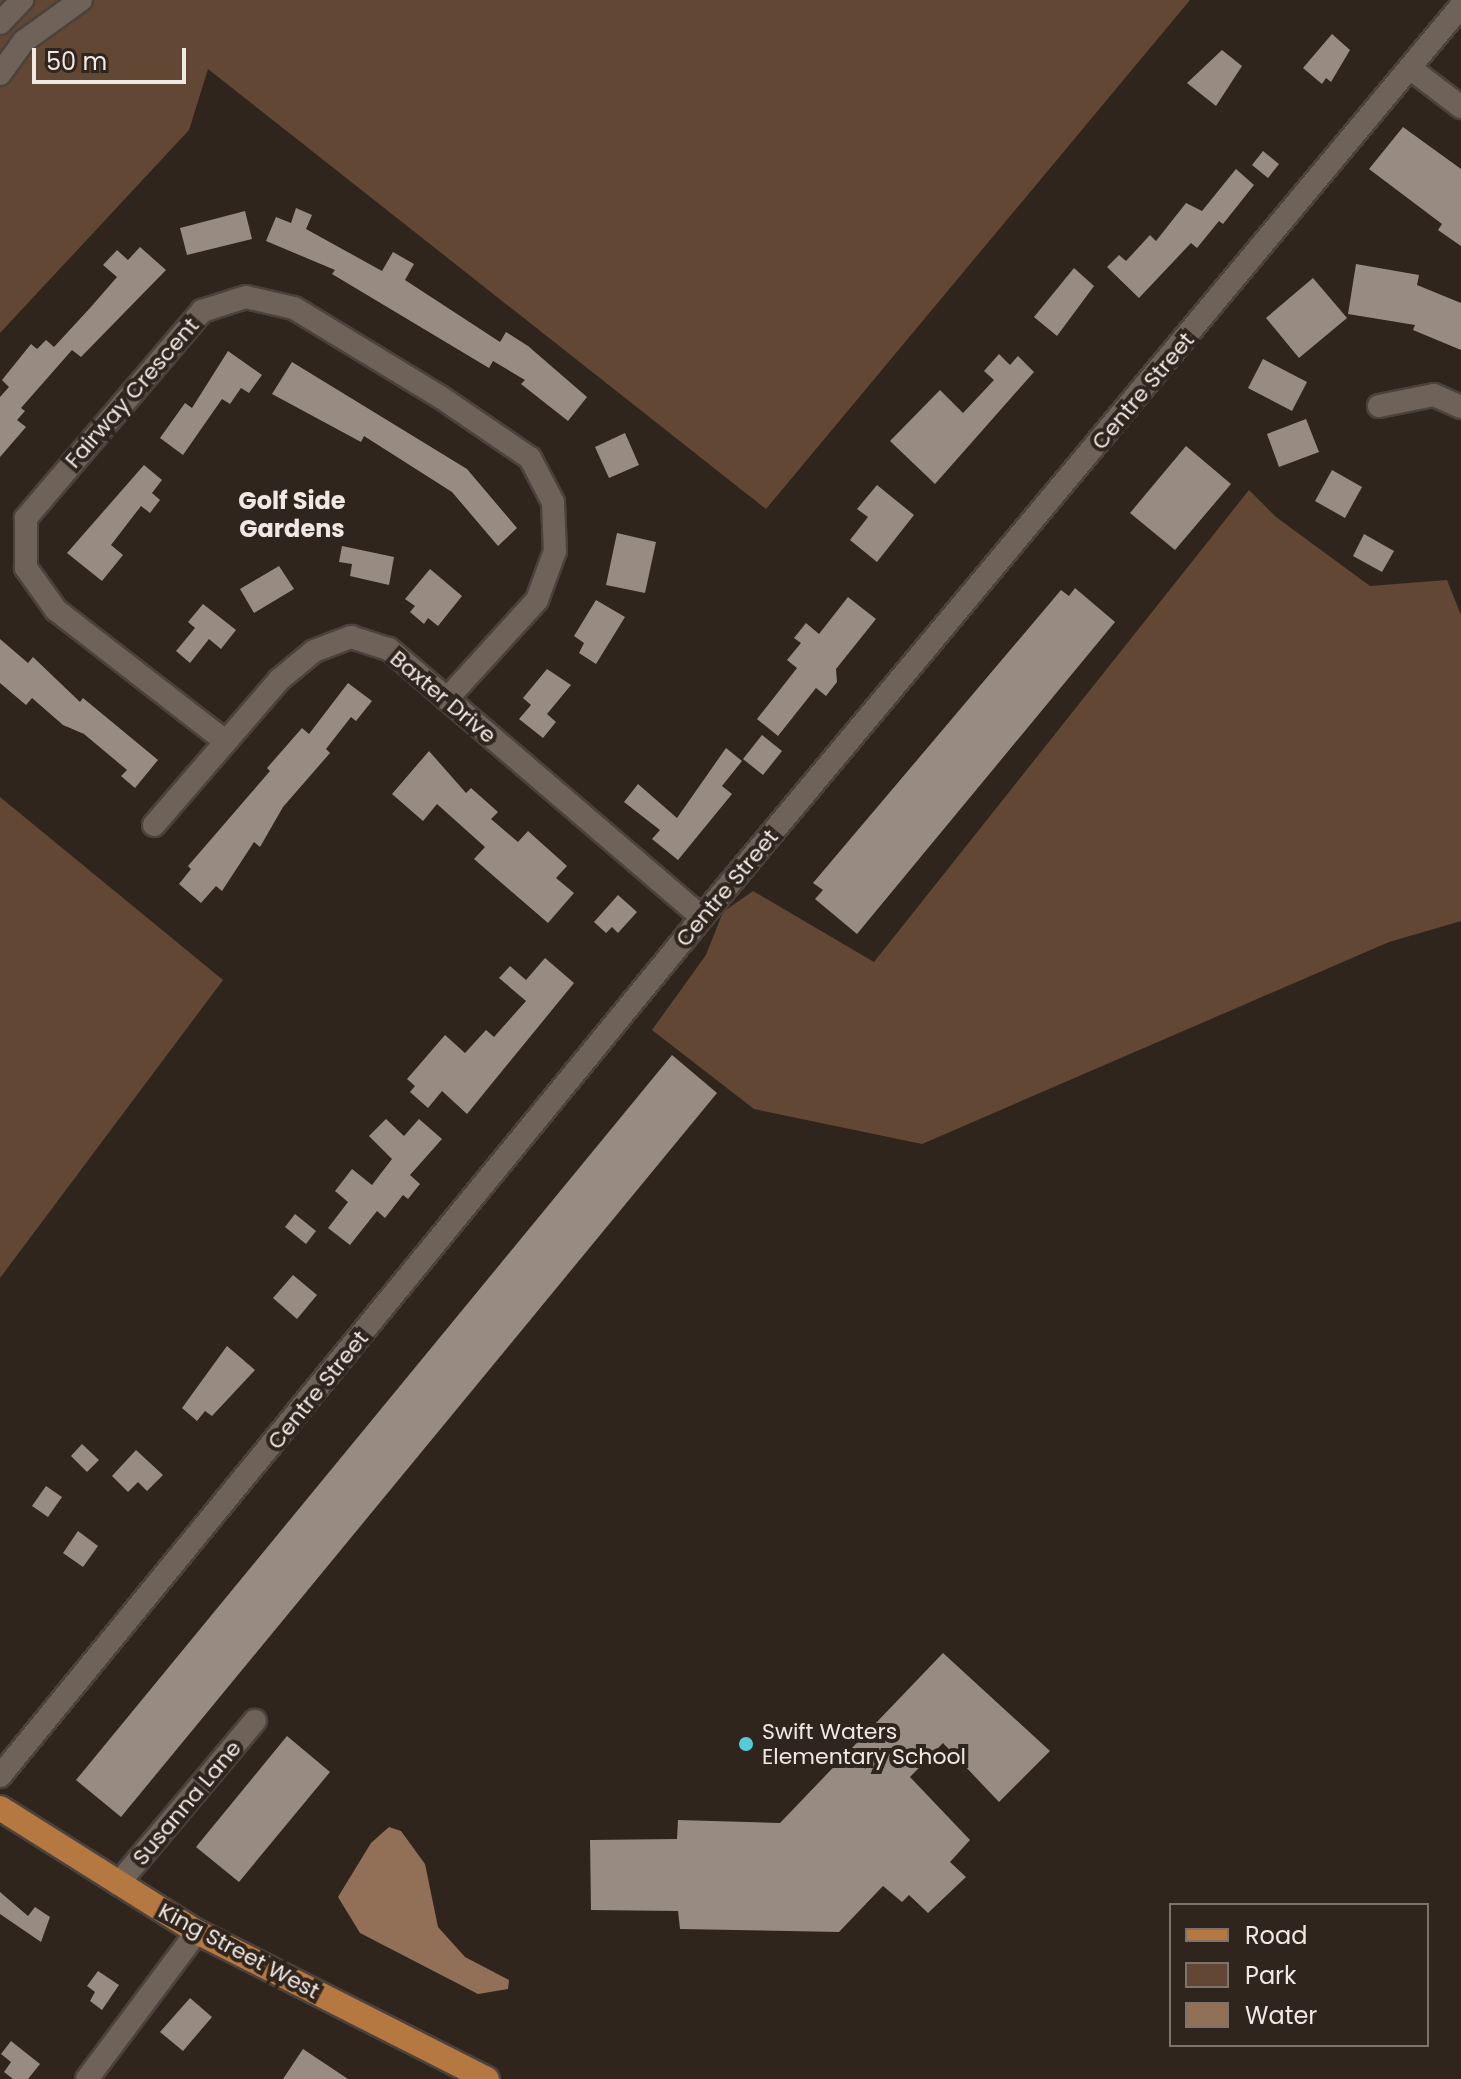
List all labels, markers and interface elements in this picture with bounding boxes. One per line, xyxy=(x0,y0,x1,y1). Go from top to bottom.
scale bar xyxy=(36,32,190,82)
text: 50 m xyxy=(46,45,107,78)
street label: Fairway Crescent xyxy=(60,313,204,473)
street label: Centre Street xyxy=(1086,327,1200,455)
district label: Golf Side Gardens xyxy=(238,487,346,543)
street label: Baxter Drive xyxy=(385,645,501,749)
street label: Centre Street xyxy=(670,824,784,952)
street label: Centre Street xyxy=(262,1325,374,1455)
place label: Swift Waters Elementary School xyxy=(762,1718,966,1770)
street label: Susanna Lane xyxy=(127,1735,247,1871)
marker: Swift Waters Elementary School xyxy=(737,1735,755,1753)
street label: King Street West xyxy=(154,1897,324,2005)
legend xyxy=(1169,1903,1429,2047)
text: Road xyxy=(1245,1919,1307,1952)
text: Park xyxy=(1245,1959,1296,1992)
text: Water xyxy=(1245,1999,1317,2032)

